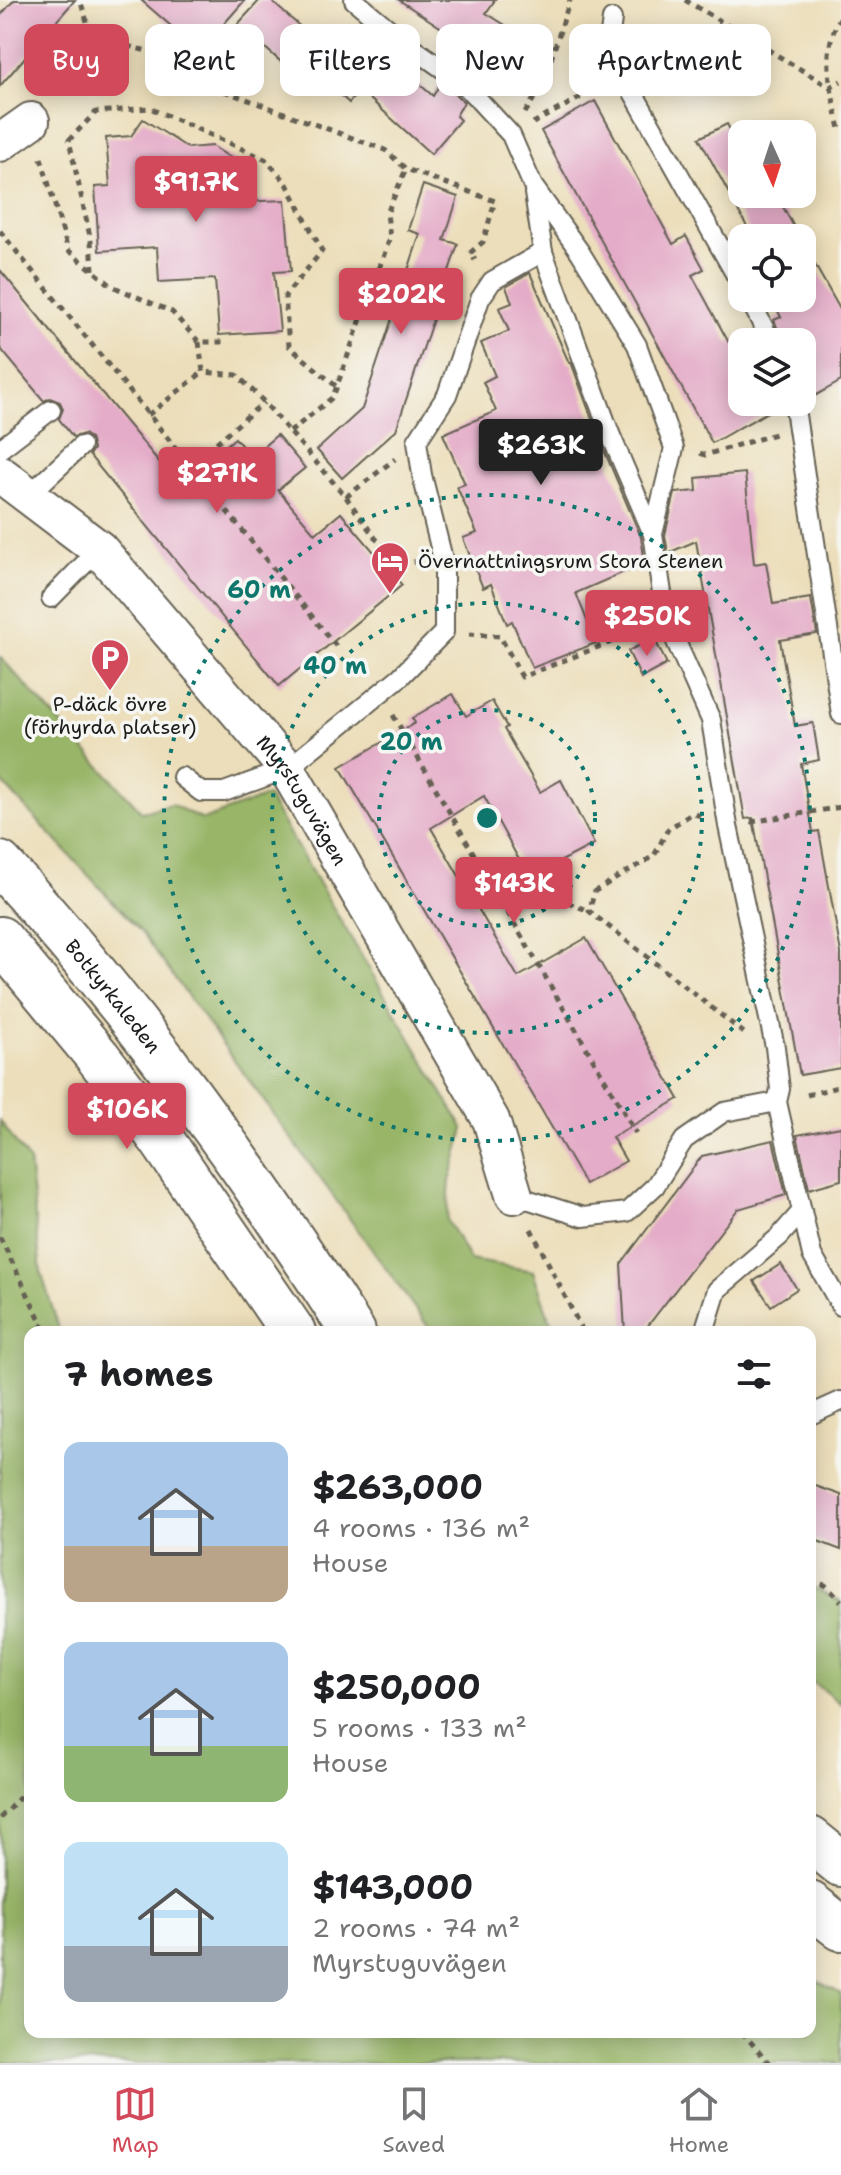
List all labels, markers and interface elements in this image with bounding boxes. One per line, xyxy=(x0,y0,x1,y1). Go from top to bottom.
chip: Buy xyxy=(24,24,129,96)
chip: Rent xyxy=(145,24,264,96)
chip: Filters xyxy=(280,24,420,96)
chip: New xyxy=(436,24,553,96)
chip: Apartment xyxy=(569,24,771,96)
north arrow xyxy=(728,120,816,208)
map controls xyxy=(728,120,816,416)
pin: $91.7K xyxy=(131,156,261,224)
text: $91.7K xyxy=(153,164,239,199)
button: locate xyxy=(728,224,816,312)
pin: $202K xyxy=(345,268,457,336)
text: $202K xyxy=(357,276,445,311)
button: layers xyxy=(728,328,816,416)
pin: $263K xyxy=(485,419,597,487)
text: $263K xyxy=(497,427,585,462)
pin: $271K xyxy=(161,447,273,515)
text: $271K xyxy=(177,455,257,490)
hotel icon: Övernattningsrum Stora Stenen xyxy=(369,540,411,595)
place label: Övernattningsrum Stora Stenen xyxy=(418,548,723,574)
text: 60 m xyxy=(227,574,291,606)
pin: $250K xyxy=(591,590,703,658)
text: $250K xyxy=(603,598,691,633)
parking icon: P-däck övre (förhyrda platser) xyxy=(89,637,131,692)
text: 40 m xyxy=(303,650,367,682)
place label: P-däck övre (förhyrda platser) xyxy=(24,691,196,740)
text: 20 m xyxy=(379,726,443,758)
street label: Myrstuguvägen xyxy=(251,730,353,870)
centre of rings xyxy=(473,804,501,832)
pin: $143K xyxy=(458,857,570,925)
text: $143K xyxy=(473,865,555,900)
street label: Botkyrkaleden xyxy=(59,934,167,1059)
pin: $106K xyxy=(71,1083,183,1151)
text: $106K xyxy=(86,1091,168,1126)
text: 7 homes xyxy=(64,1351,213,1397)
icon: filters xyxy=(732,1352,776,1396)
text: $263,000 xyxy=(312,1464,483,1510)
icon: home xyxy=(128,1474,224,1570)
text: 4 rooms · 136 m² xyxy=(312,1510,530,1545)
text: House xyxy=(312,1545,388,1580)
text: $250,000 xyxy=(312,1664,481,1710)
icon: home xyxy=(128,1674,224,1770)
text: 5 rooms · 133 m² xyxy=(312,1710,527,1745)
text: House xyxy=(312,1745,388,1780)
text: $143,000 xyxy=(312,1864,473,1910)
icon: home xyxy=(128,1874,224,1970)
text: 2 rooms · 74 m² xyxy=(312,1910,520,1945)
text: Myrstuguvägen xyxy=(312,1945,507,1980)
tab: Map xyxy=(112,2082,159,2159)
tab: Saved xyxy=(383,2082,445,2159)
tab: Home xyxy=(669,2082,729,2159)

